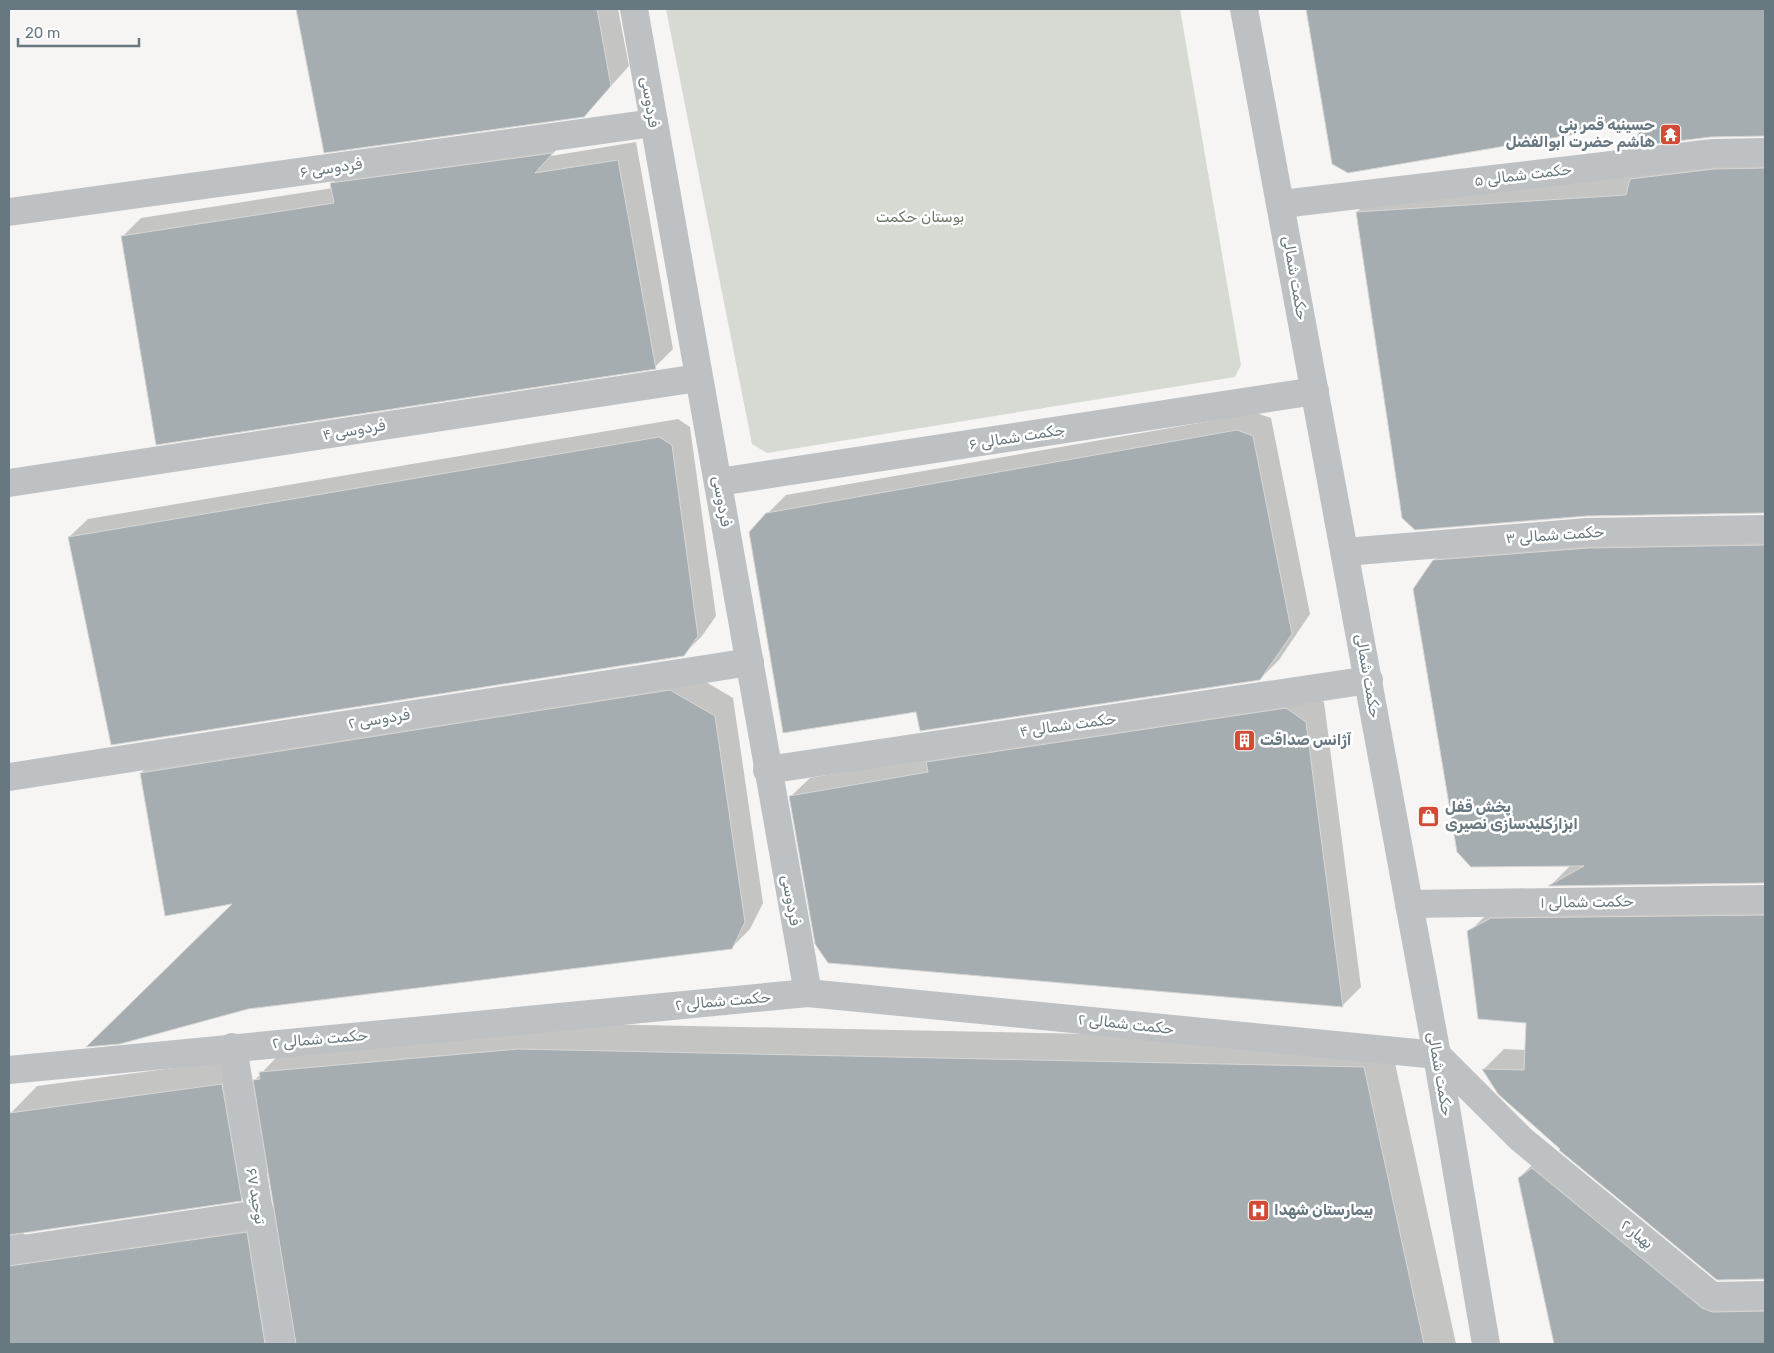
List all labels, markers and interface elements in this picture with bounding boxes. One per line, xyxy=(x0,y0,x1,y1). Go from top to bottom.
scale bar xyxy=(18,15,139,47)
text: 20 m xyxy=(25,24,60,42)
street label: فردوسی xyxy=(636,75,663,129)
place label: حسینیه قمر بنی هاشم حضرت ابوالفضل xyxy=(1506,116,1655,152)
temple icon: حسینیه قمر بنی هاشم حضرت ابوالفضل xyxy=(1659,122,1683,146)
street label: فردوسی ۶ xyxy=(299,155,364,182)
street label: حکمت شمالی ۵ xyxy=(1473,160,1573,190)
park label: بوستان حکمت xyxy=(876,208,964,226)
street label: حکمت شمالی xyxy=(1279,234,1311,322)
street label: فردوسی ۴ xyxy=(321,416,387,445)
street label: جکمت شمالی ۶ xyxy=(968,421,1066,453)
street label: فردوسی xyxy=(708,474,735,528)
street label: حکمت شمالی ۳ xyxy=(1505,523,1605,547)
street label: حکمت شمالی xyxy=(1352,632,1384,720)
street label: فردوسی ۲ xyxy=(347,705,411,734)
street label: حکمت شمالی ۴ xyxy=(1018,709,1118,741)
building icon: آژانس صداقت xyxy=(1232,728,1256,752)
place label: آژانس صداقت xyxy=(1260,731,1352,749)
place label: پخش قفل ابزارکلیدسازی نصیری xyxy=(1445,798,1578,833)
shop icon: پخش قفل ابزارکلیدسازی نصیری xyxy=(1417,804,1441,828)
street label: فردوسی xyxy=(777,873,804,927)
street label: حکمت شمالی ۱ xyxy=(1540,892,1634,912)
street label: حکمت شمالی ۲ xyxy=(674,988,772,1014)
street label: حکمت شمالی ۲ xyxy=(1077,1010,1175,1038)
street label: حکمت شمالی ۲ xyxy=(271,1026,369,1052)
street label: حکمت شمالی xyxy=(1424,1030,1456,1118)
street label: توحید ۶۷ xyxy=(243,1166,269,1226)
hospital icon: بیمارستان شهدا xyxy=(1246,1198,1270,1222)
place label: بیمارستان شهدا xyxy=(1274,1201,1373,1219)
street label: بهیار ۲ xyxy=(1617,1216,1657,1252)

